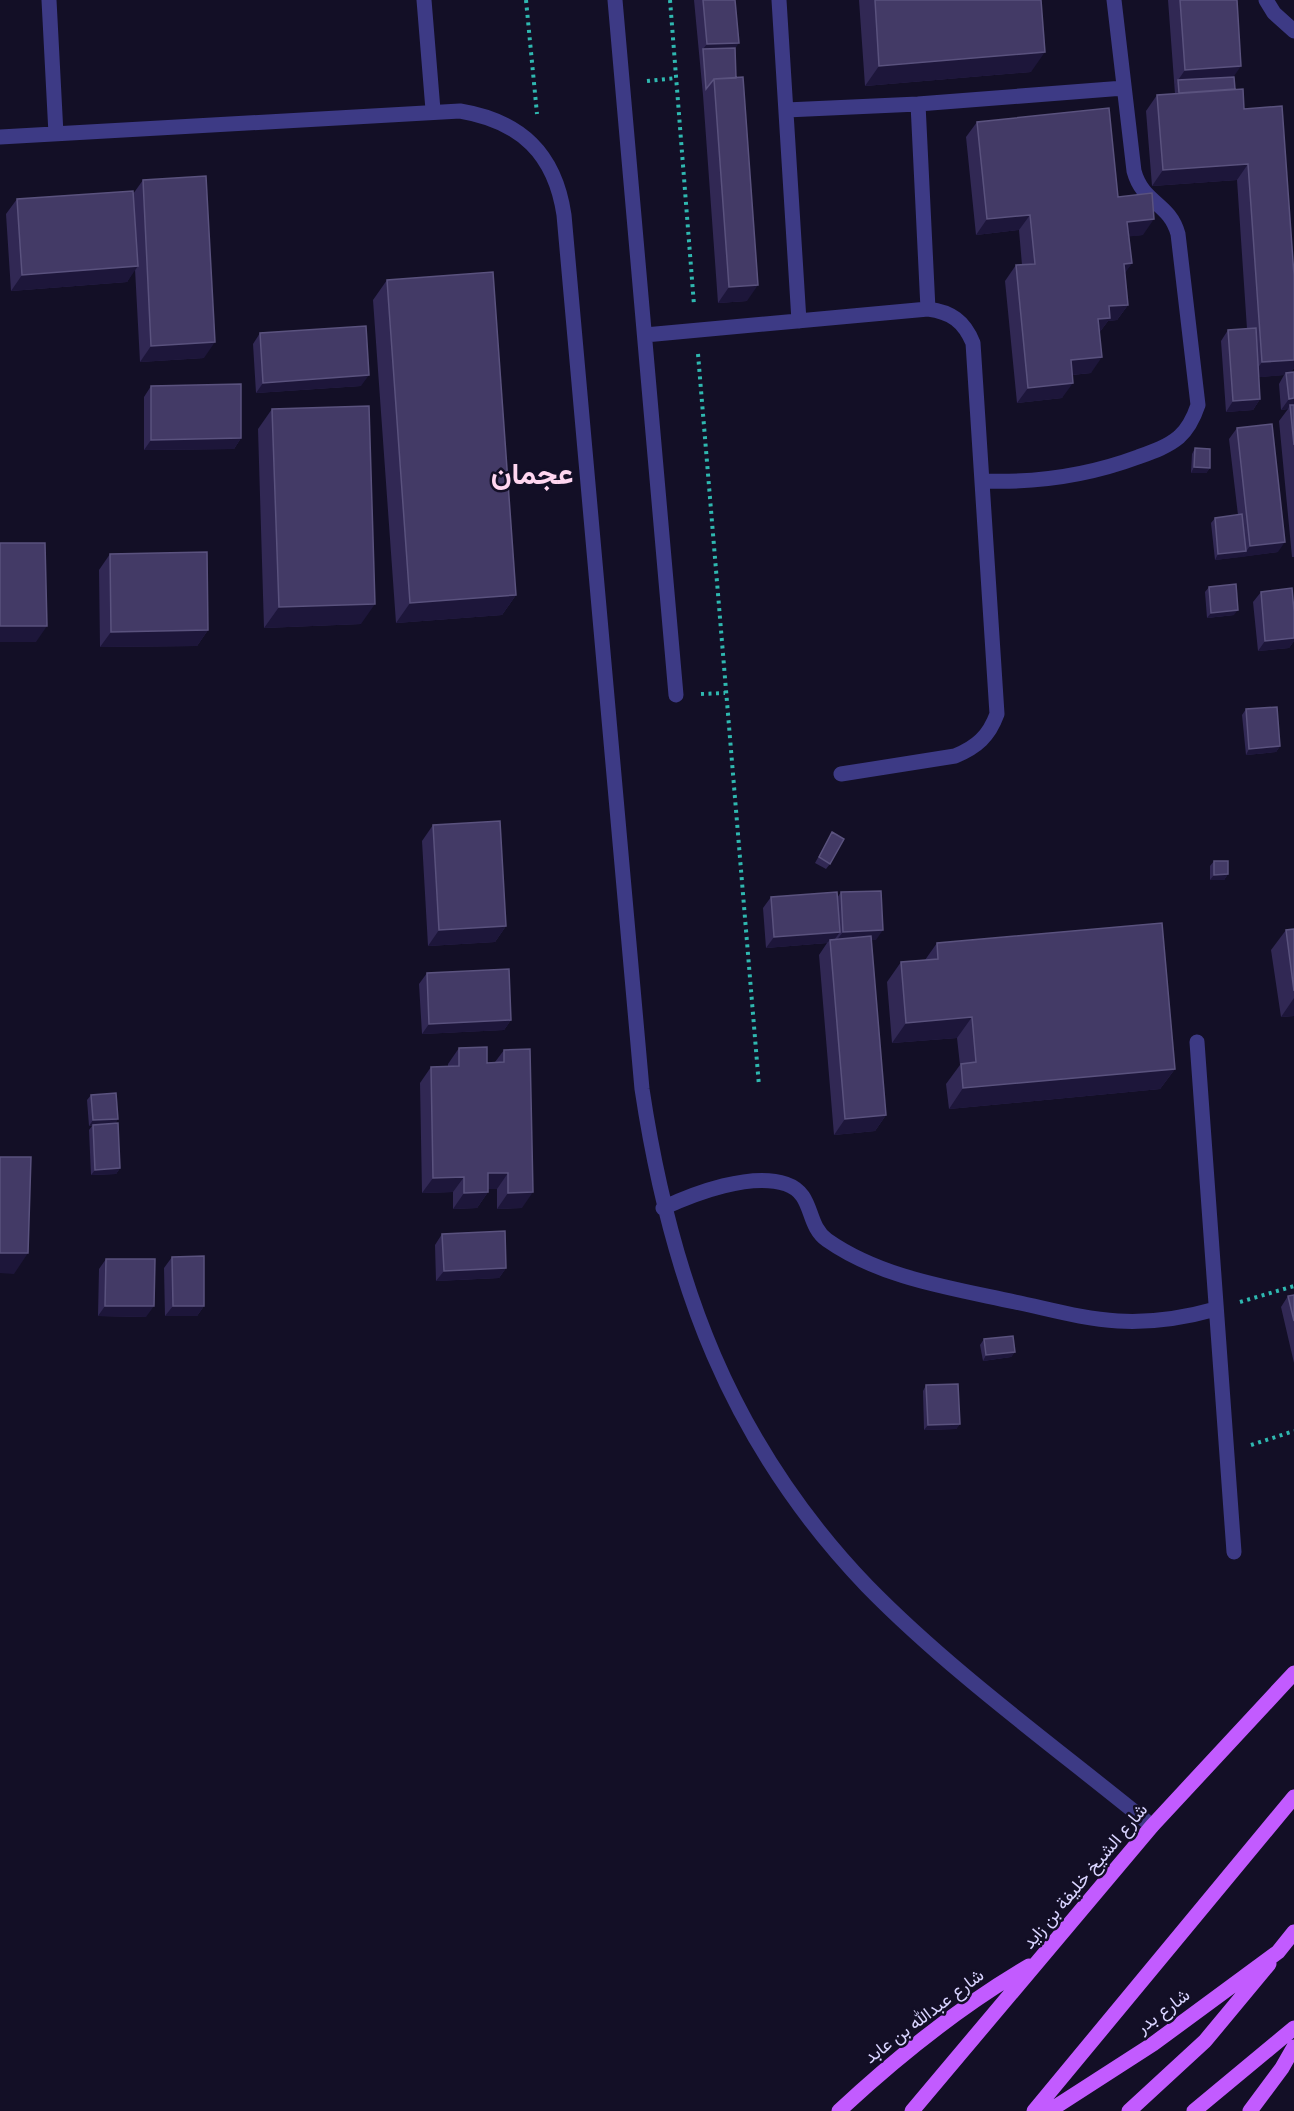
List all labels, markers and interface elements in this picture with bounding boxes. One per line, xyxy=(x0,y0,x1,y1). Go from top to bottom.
district label: عجمان xyxy=(491,453,573,492)
street label: شارع الشيخ خليفة بن زايد xyxy=(1017,1798,1153,1954)
street label: شارع عبدالله بن عابد xyxy=(859,1963,989,2069)
street label: شارع بدر xyxy=(1130,1983,1195,2040)

